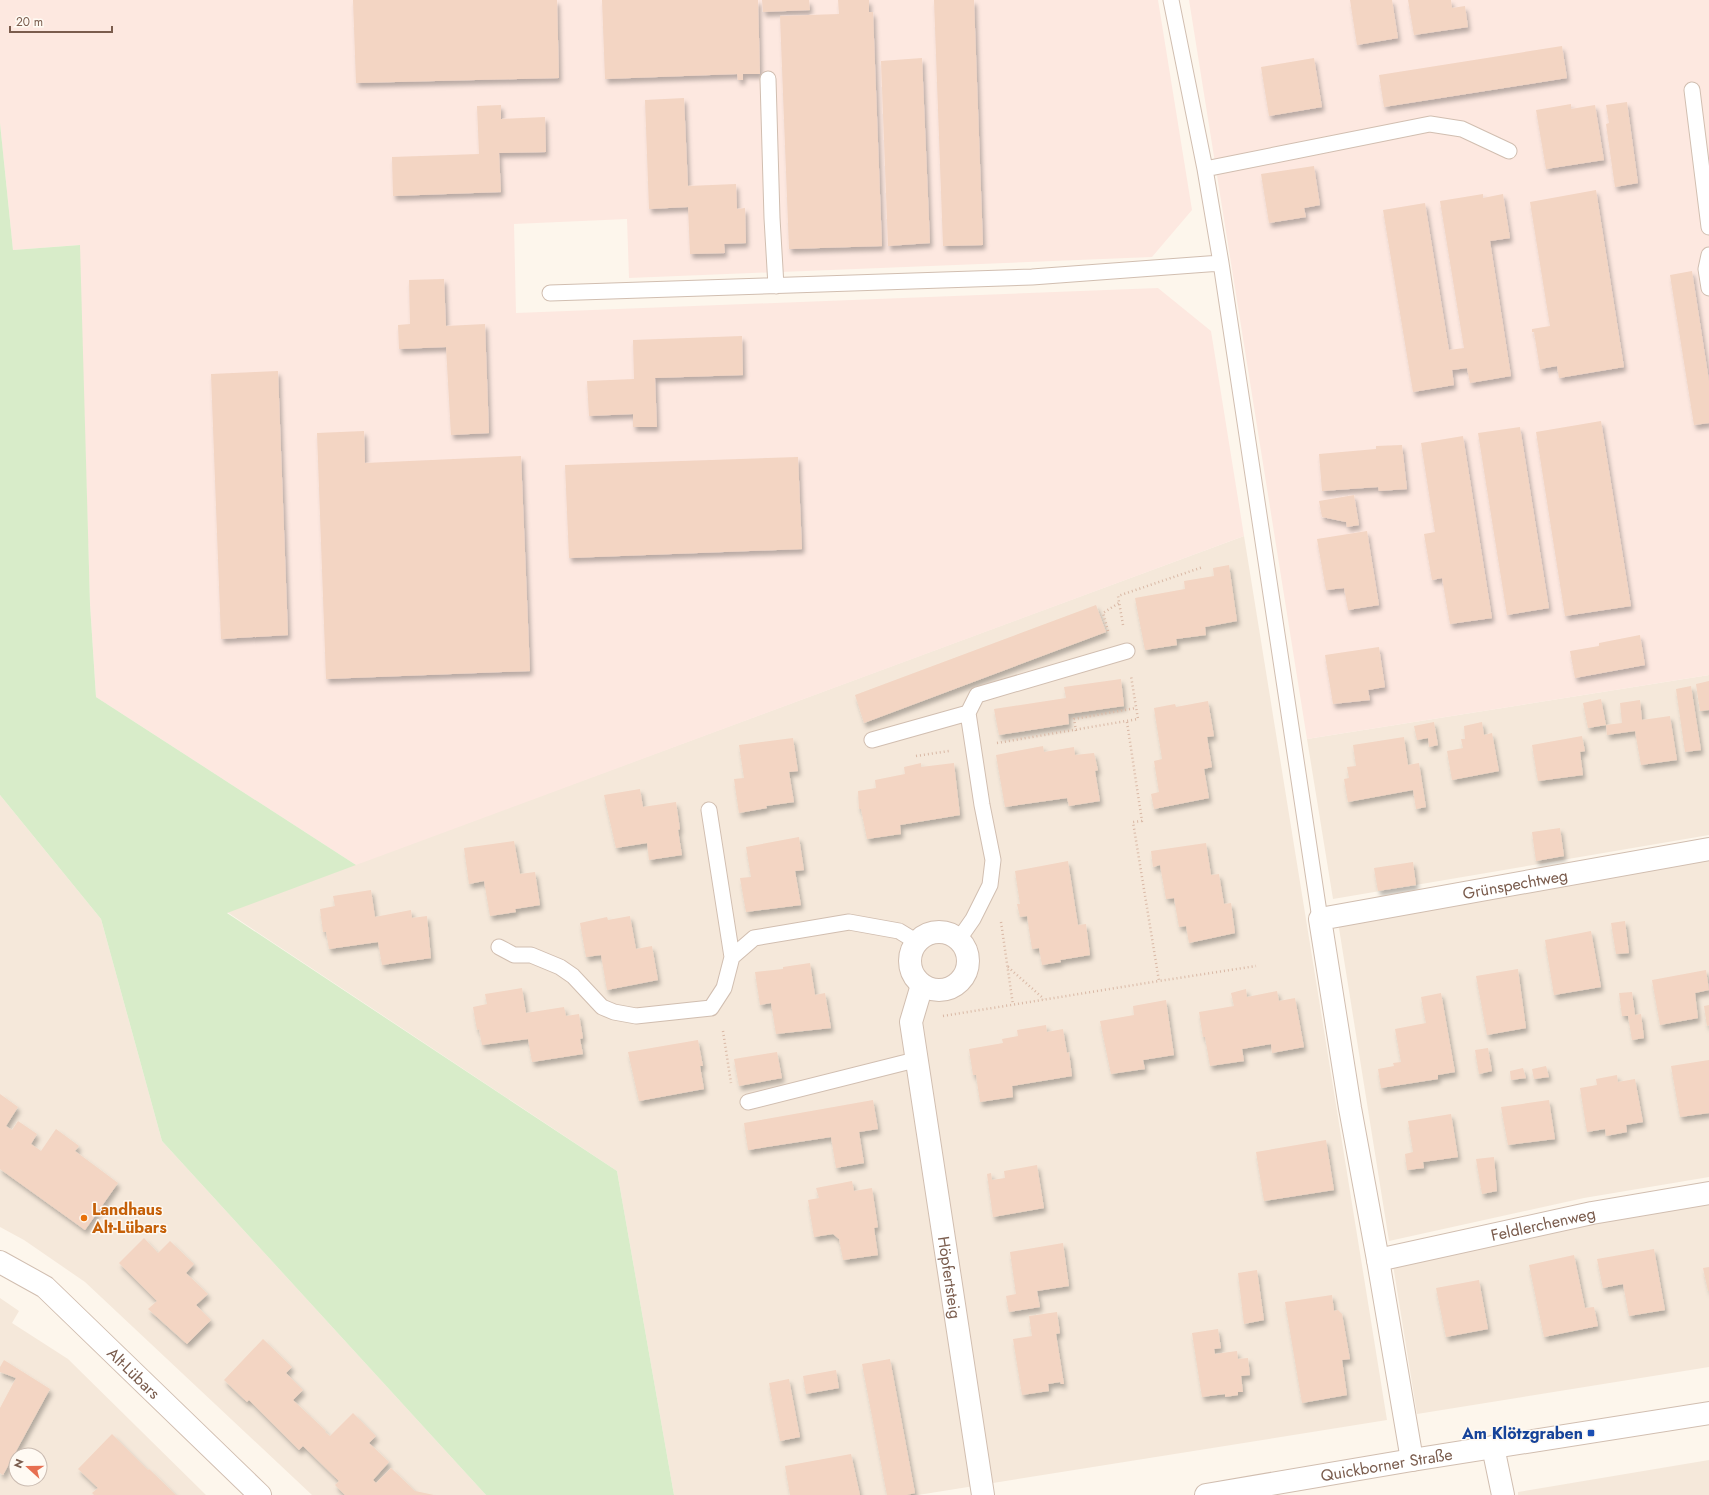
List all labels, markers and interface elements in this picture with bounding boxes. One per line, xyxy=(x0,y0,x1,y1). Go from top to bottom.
scale bar xyxy=(10,8,112,34)
text: 20 m xyxy=(16,13,43,31)
street label: Grünspechtweg xyxy=(1461,864,1570,905)
place label: Landhaus Alt-Lübars xyxy=(91,1198,167,1239)
street label: Feldlerchenweg xyxy=(1489,1202,1598,1247)
marker: Landhaus Alt-Lübars xyxy=(79,1213,89,1223)
street label: Höpfertsteig xyxy=(932,1235,967,1320)
street label: Alt-Lübars xyxy=(102,1342,165,1404)
place label: Am Klötzgraben xyxy=(1461,1422,1583,1445)
marker: Am Klötzgraben xyxy=(1586,1428,1596,1438)
street label: Quickborner Straße xyxy=(1319,1443,1454,1487)
north arrow xyxy=(8,1447,48,1487)
text: N xyxy=(10,1456,28,1470)

